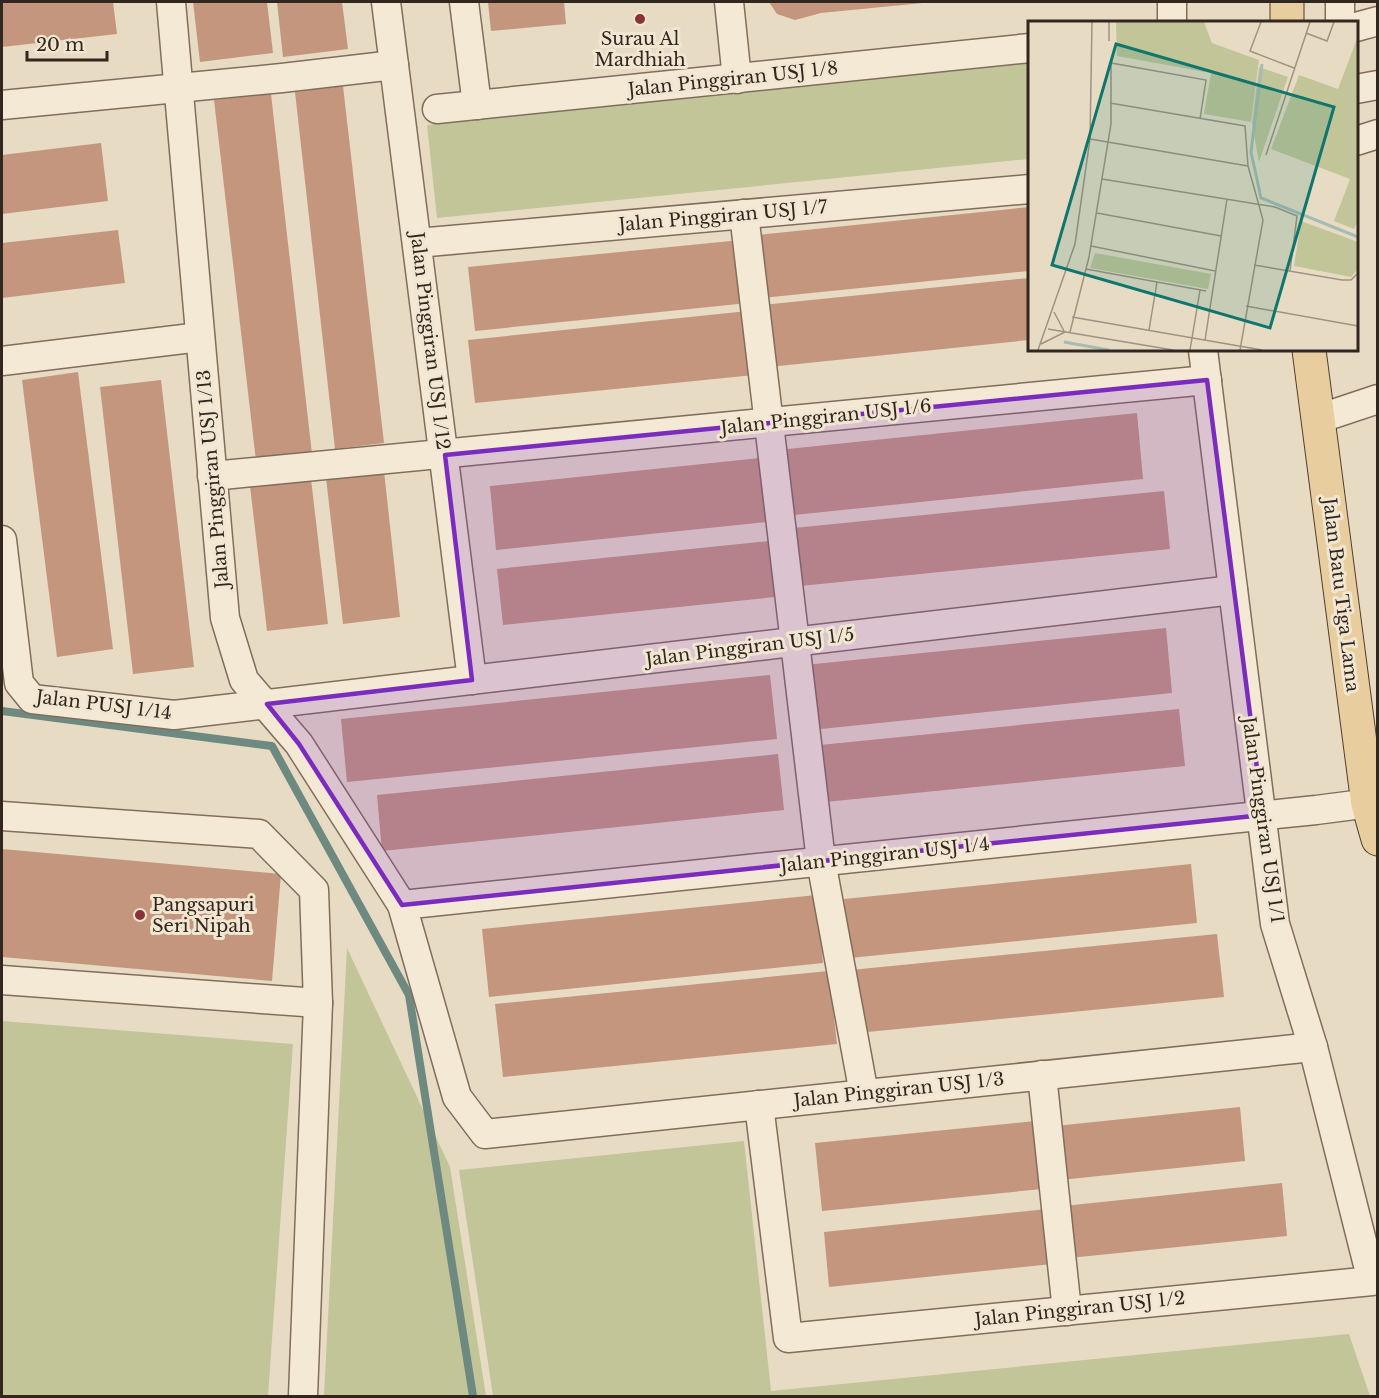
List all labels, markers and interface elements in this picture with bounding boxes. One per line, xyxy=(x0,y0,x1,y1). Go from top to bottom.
marker: Surau Al Mardhiah xyxy=(633,12,647,26)
inset map xyxy=(1028,21,1358,351)
scale bar xyxy=(27,24,106,62)
place label: Surau Al Mardhiah xyxy=(594,28,686,71)
text: 20 m xyxy=(36,34,84,56)
street label: Jalan Pinggiran USJ 1/8 xyxy=(625,57,839,101)
street label: Jalan Pinggiran USJ 1/7 xyxy=(616,196,829,236)
street label: Jalan Pinggiran USJ 1/12 xyxy=(405,229,454,451)
street label: Jalan Pinggiran USJ 1/13 xyxy=(192,369,234,591)
street label: Jalan Pinggiran USJ 1/6 xyxy=(718,395,932,439)
street label: Jalan Batu Tiga Lama xyxy=(1318,495,1364,693)
street label: Jalan Pinggiran USJ 1/5 xyxy=(642,623,856,671)
street label: Jalan PUSJ 1/14 xyxy=(33,686,173,724)
street label: Jalan Pinggiran USJ 1/1 xyxy=(1237,713,1288,925)
street label: Jalan Pinggiran USJ 1/4 xyxy=(777,833,991,877)
place label: Pangsapuri Seri Nipah xyxy=(152,894,254,937)
marker: Pangsapuri Seri Nipah xyxy=(133,908,147,922)
street label: Jalan Pinggiran USJ 1/3 xyxy=(791,1068,1005,1112)
street label: Jalan Pinggiran USJ 1/2 xyxy=(972,1287,1186,1331)

